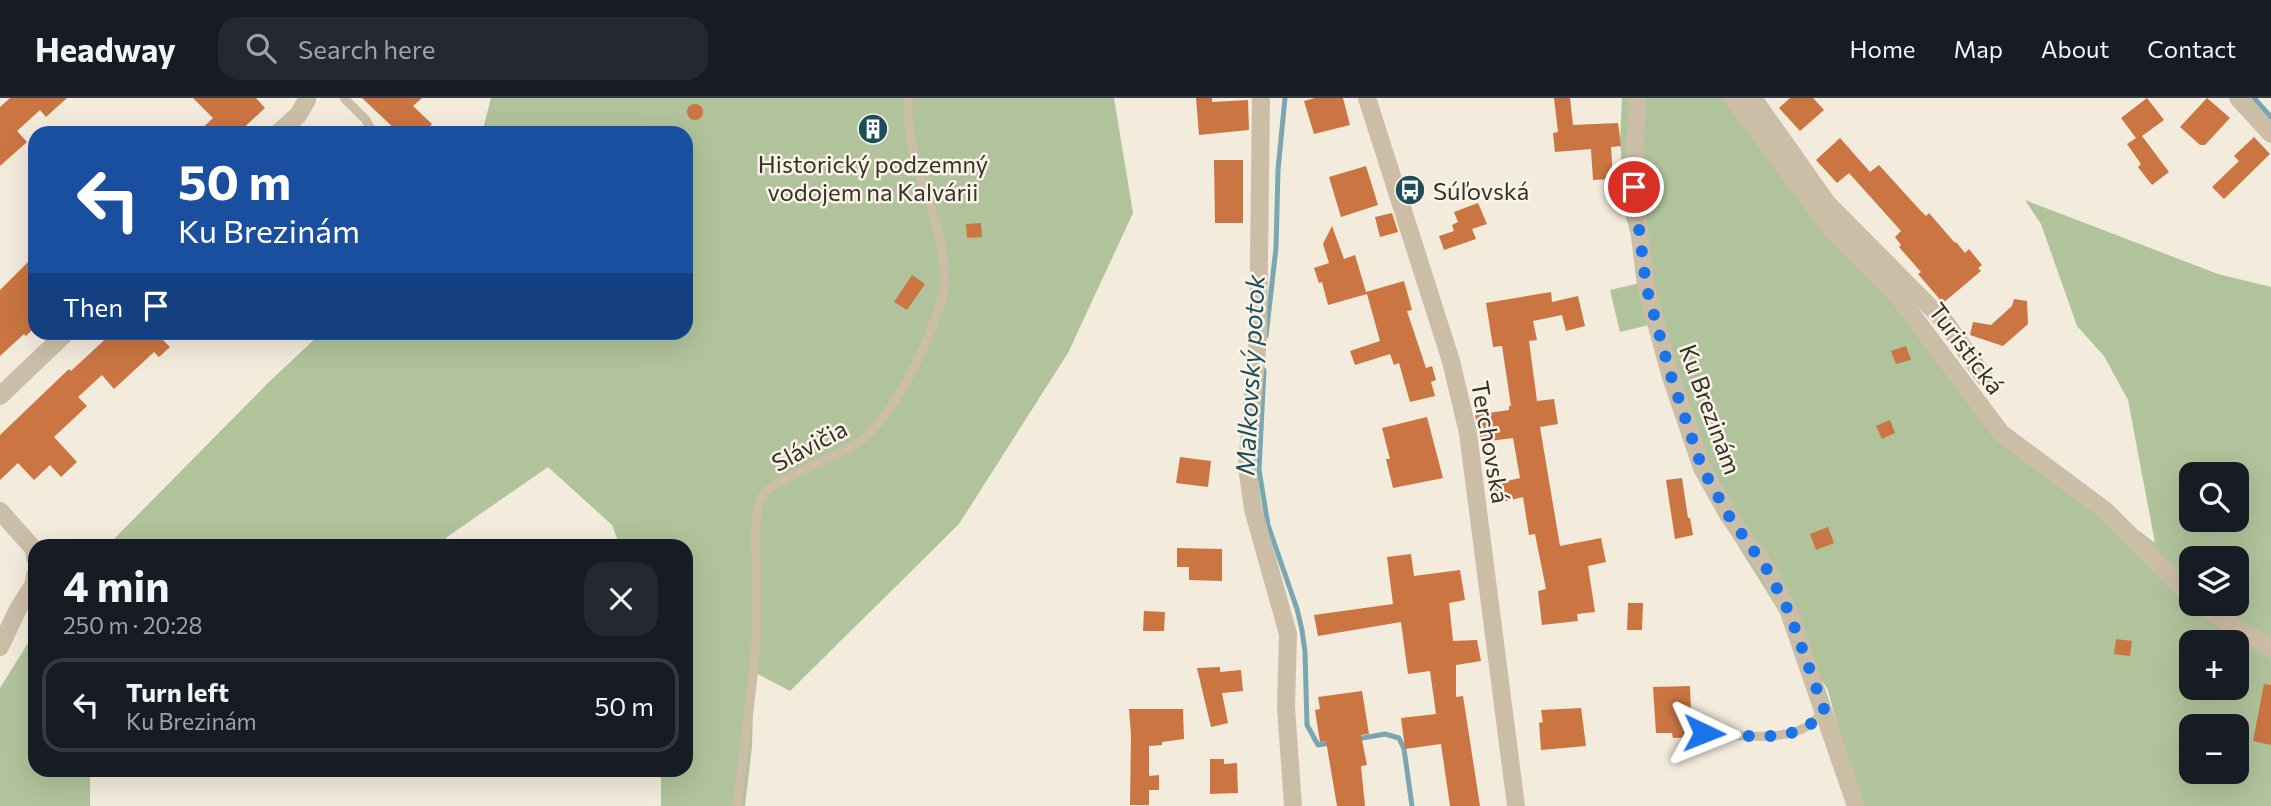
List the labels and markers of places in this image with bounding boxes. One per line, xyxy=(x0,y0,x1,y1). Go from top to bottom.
building icon: Historický podzemný vodojem na Kalvárii xyxy=(856,112,890,146)
place label: Historický podzemný vodojem na Kalvárii xyxy=(758,149,988,206)
pin xyxy=(1604,157,1664,217)
bus stop icon: Súľovská xyxy=(1393,173,1427,207)
place label: Súľovská xyxy=(1433,176,1529,205)

